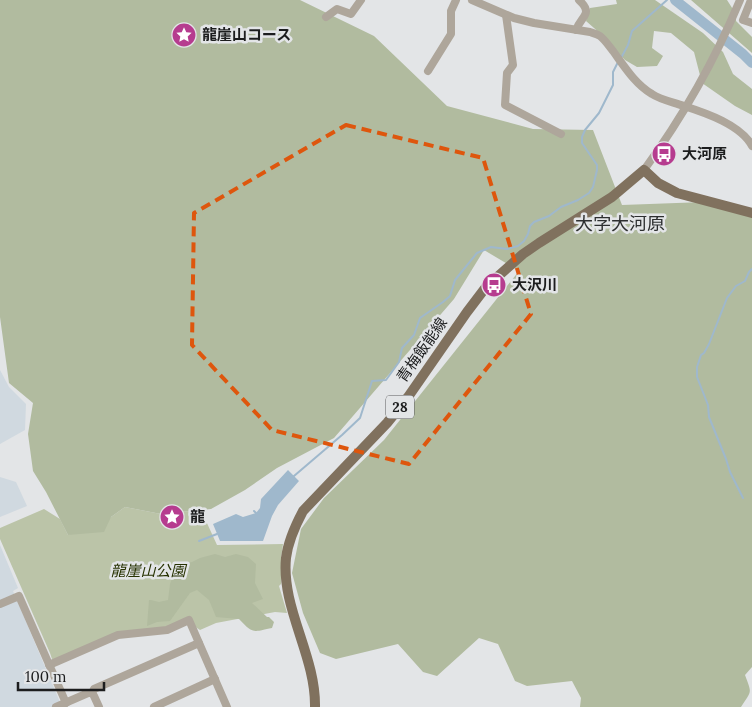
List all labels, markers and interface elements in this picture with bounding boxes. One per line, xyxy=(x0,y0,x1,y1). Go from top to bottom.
place icon: 龍崖山コース xyxy=(171,22,197,48)
place label: 龍崖山コース xyxy=(202,25,291,44)
bus stop icon: 大河原 xyxy=(651,141,677,167)
place label: 大河原 xyxy=(682,144,727,163)
district label: 大字大河原 xyxy=(575,212,665,235)
bus stop icon: 大沢川 xyxy=(481,272,507,298)
place label: 大沢川 xyxy=(512,275,557,294)
street label: 青梅飯能線 xyxy=(392,314,451,386)
road number: 28 xyxy=(386,396,414,418)
place icon: 龍 xyxy=(159,504,185,530)
place label: 龍 xyxy=(190,507,205,526)
park label: 龍崖山公園 xyxy=(110,561,187,580)
scale bar xyxy=(18,660,104,692)
text: 100 m xyxy=(25,667,66,686)

